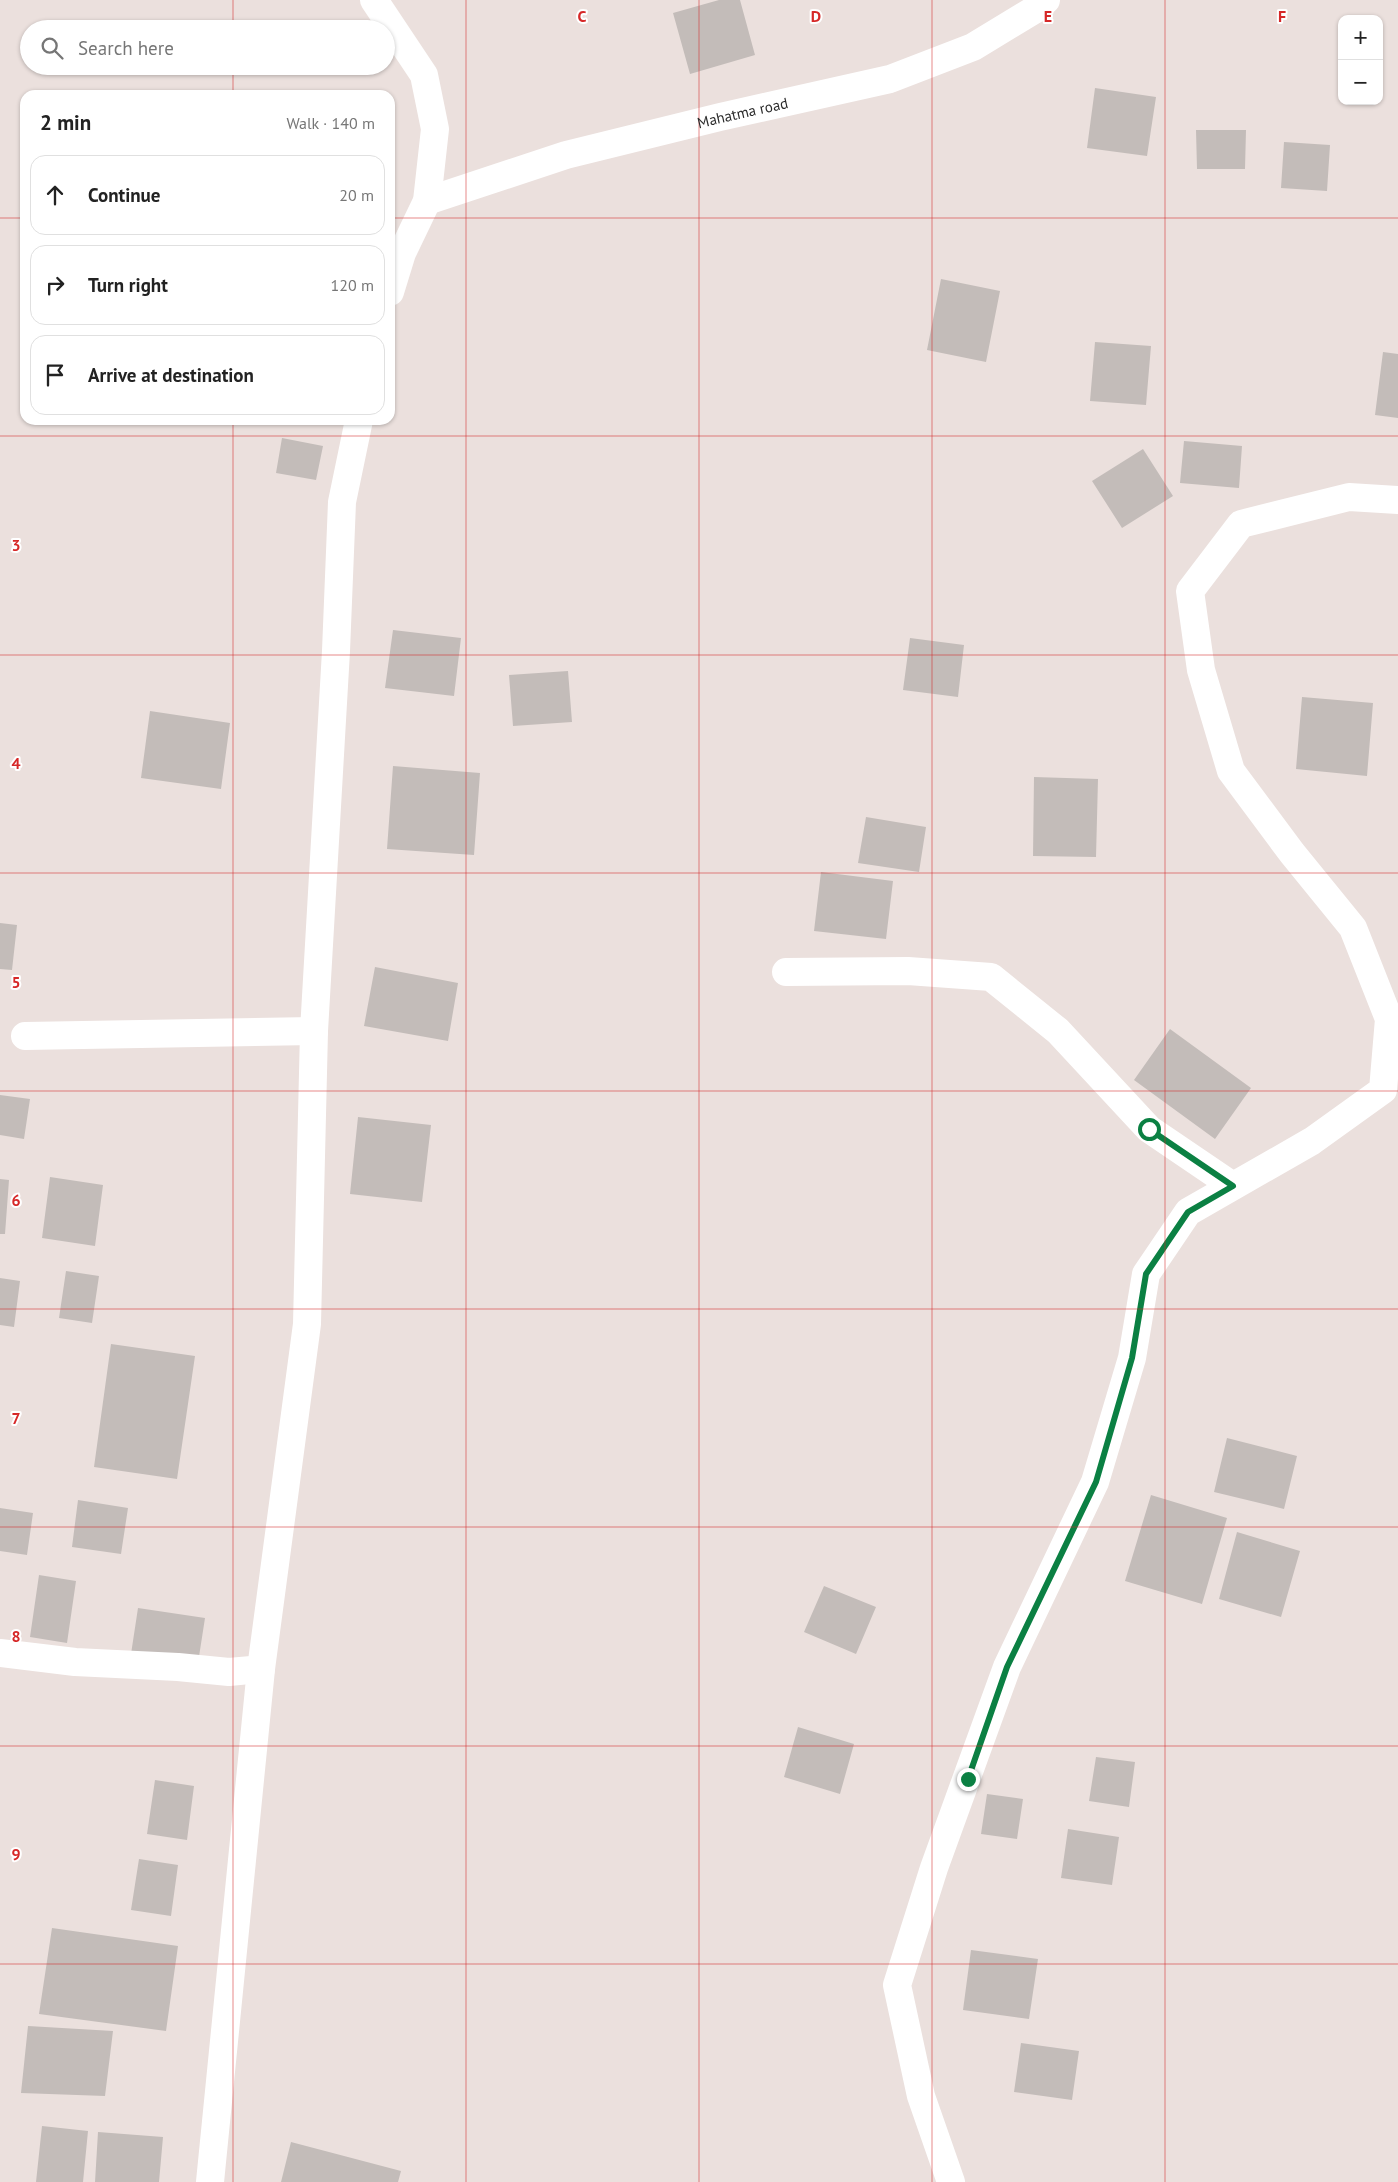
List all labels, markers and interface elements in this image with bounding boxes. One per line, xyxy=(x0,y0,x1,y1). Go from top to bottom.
text: C xyxy=(578,6,587,26)
text: D xyxy=(811,6,821,26)
text: E xyxy=(1044,6,1052,26)
text: F xyxy=(1278,6,1286,26)
map controls xyxy=(1338,15,1383,105)
button: + xyxy=(1338,15,1383,60)
search box xyxy=(20,20,395,75)
icon: search xyxy=(38,34,66,62)
text: Search here xyxy=(78,36,174,60)
button: − xyxy=(1338,60,1383,105)
street label: Mahatma road xyxy=(695,93,790,132)
text: 2 min xyxy=(40,109,91,136)
text: Walk · 140 m xyxy=(286,113,375,133)
icon: ahead xyxy=(41,181,69,209)
text: Continue xyxy=(88,183,160,207)
text: 20 m xyxy=(339,185,374,205)
icon: right xyxy=(41,271,69,299)
text: Turn right xyxy=(88,273,168,297)
text: 120 m xyxy=(331,275,374,295)
icon: arrive xyxy=(41,361,69,389)
text: Arrive at destination xyxy=(88,363,254,387)
text: 3 xyxy=(11,535,21,555)
text: 4 xyxy=(11,753,21,773)
text: 5 xyxy=(11,972,21,992)
route start xyxy=(1138,1118,1161,1141)
text: 6 xyxy=(11,1190,21,1210)
text: 7 xyxy=(11,1408,21,1428)
text: 8 xyxy=(11,1626,21,1646)
route end xyxy=(957,1768,980,1791)
text: 9 xyxy=(11,1844,21,1864)

